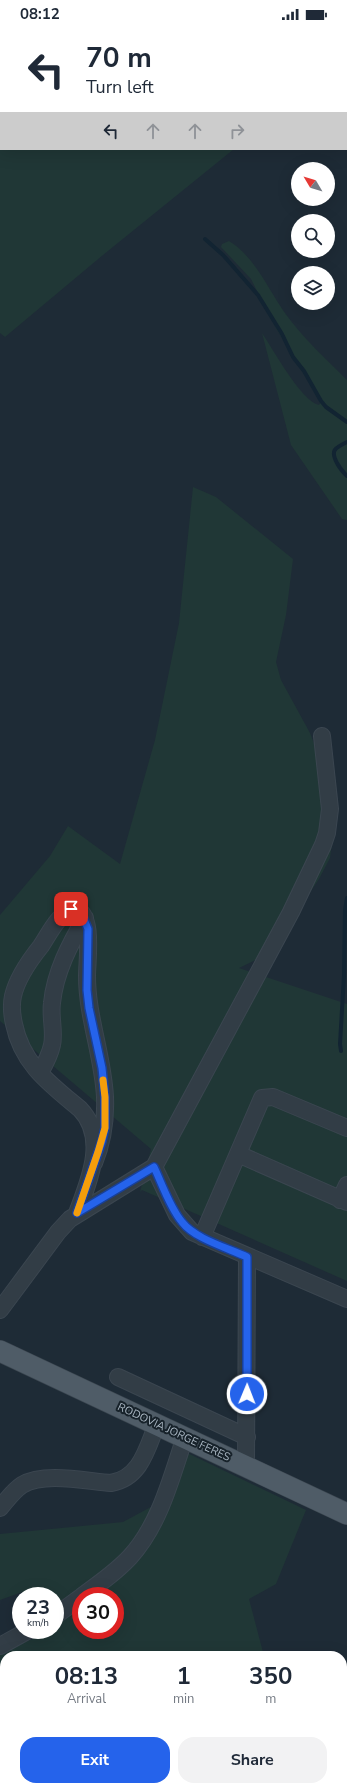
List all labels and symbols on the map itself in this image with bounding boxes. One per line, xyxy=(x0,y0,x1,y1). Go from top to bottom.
north arrow xyxy=(291,162,335,206)
pin xyxy=(54,892,88,926)
position arrow xyxy=(226,1373,268,1415)
street label: RODOVIA JORGE FERES xyxy=(115,1399,233,1465)
speed limit sign: 30 xyxy=(72,1587,124,1639)

